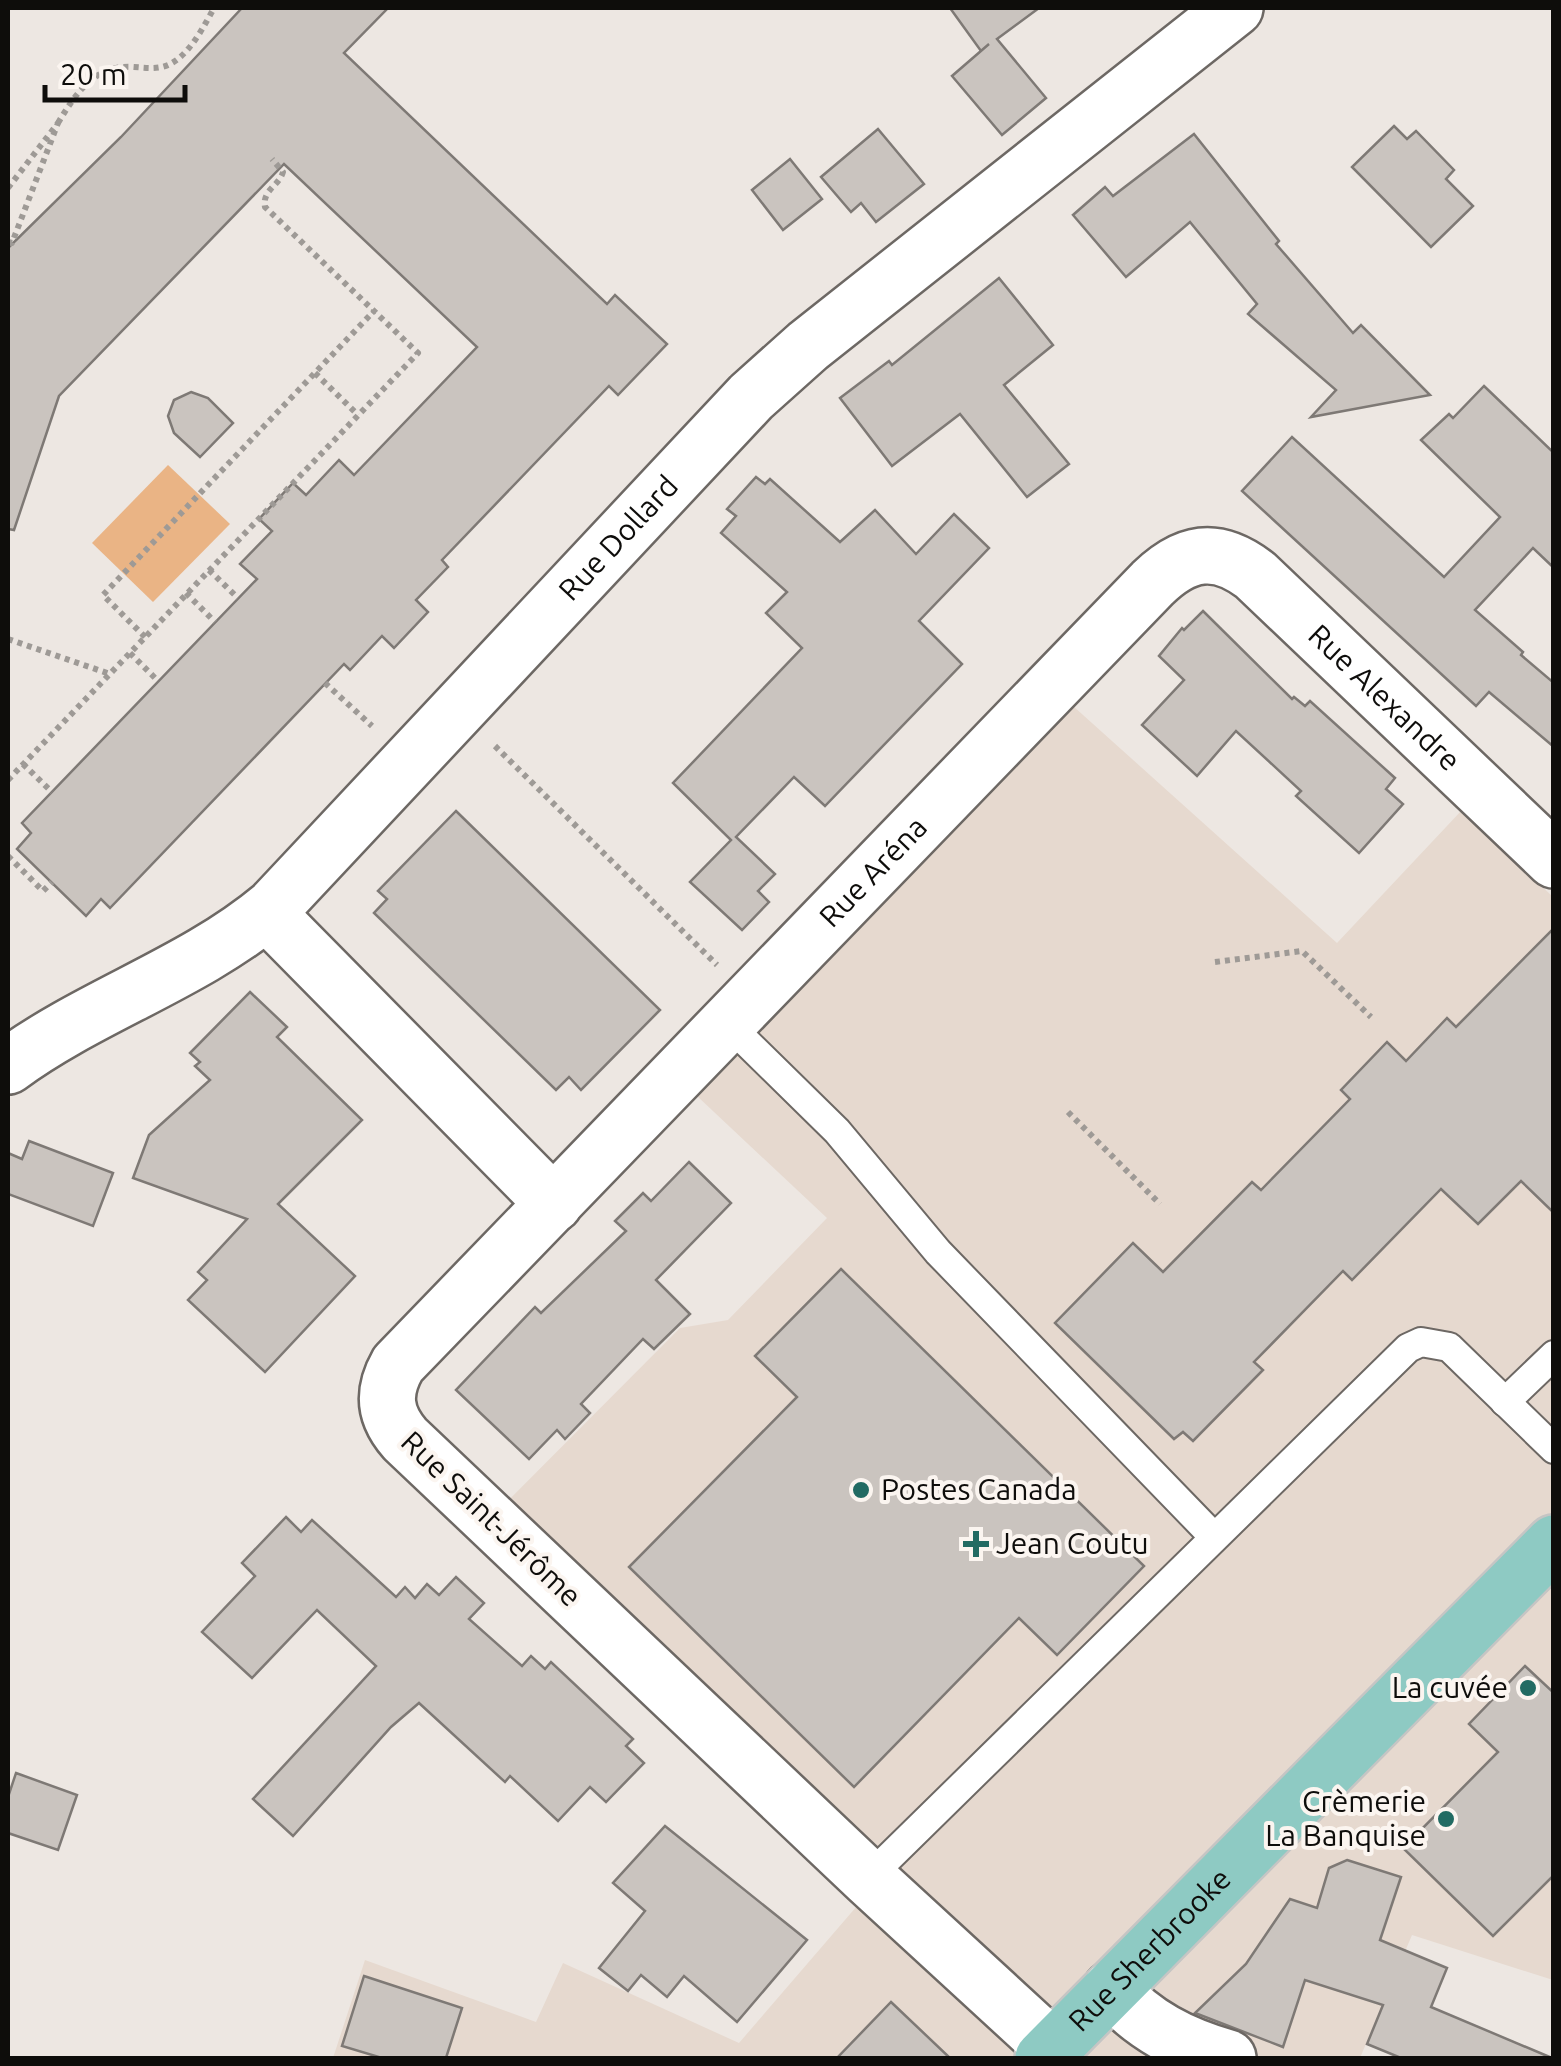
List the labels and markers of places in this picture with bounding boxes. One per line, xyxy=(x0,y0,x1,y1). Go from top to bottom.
place label: Postes Canada xyxy=(881,1472,1077,1506)
marker: Postes Canada xyxy=(850,1479,872,1501)
place label: Jean Coutu xyxy=(996,1526,1149,1560)
marker: Jean Coutu xyxy=(965,1533,987,1555)
place label: La cuvée xyxy=(1392,1670,1508,1704)
marker: La cuvée xyxy=(1517,1677,1539,1699)
place label: Crèmerie La Banquise xyxy=(1265,1784,1426,1852)
marker: Crèmerie La Banquise xyxy=(1435,1808,1457,1830)

